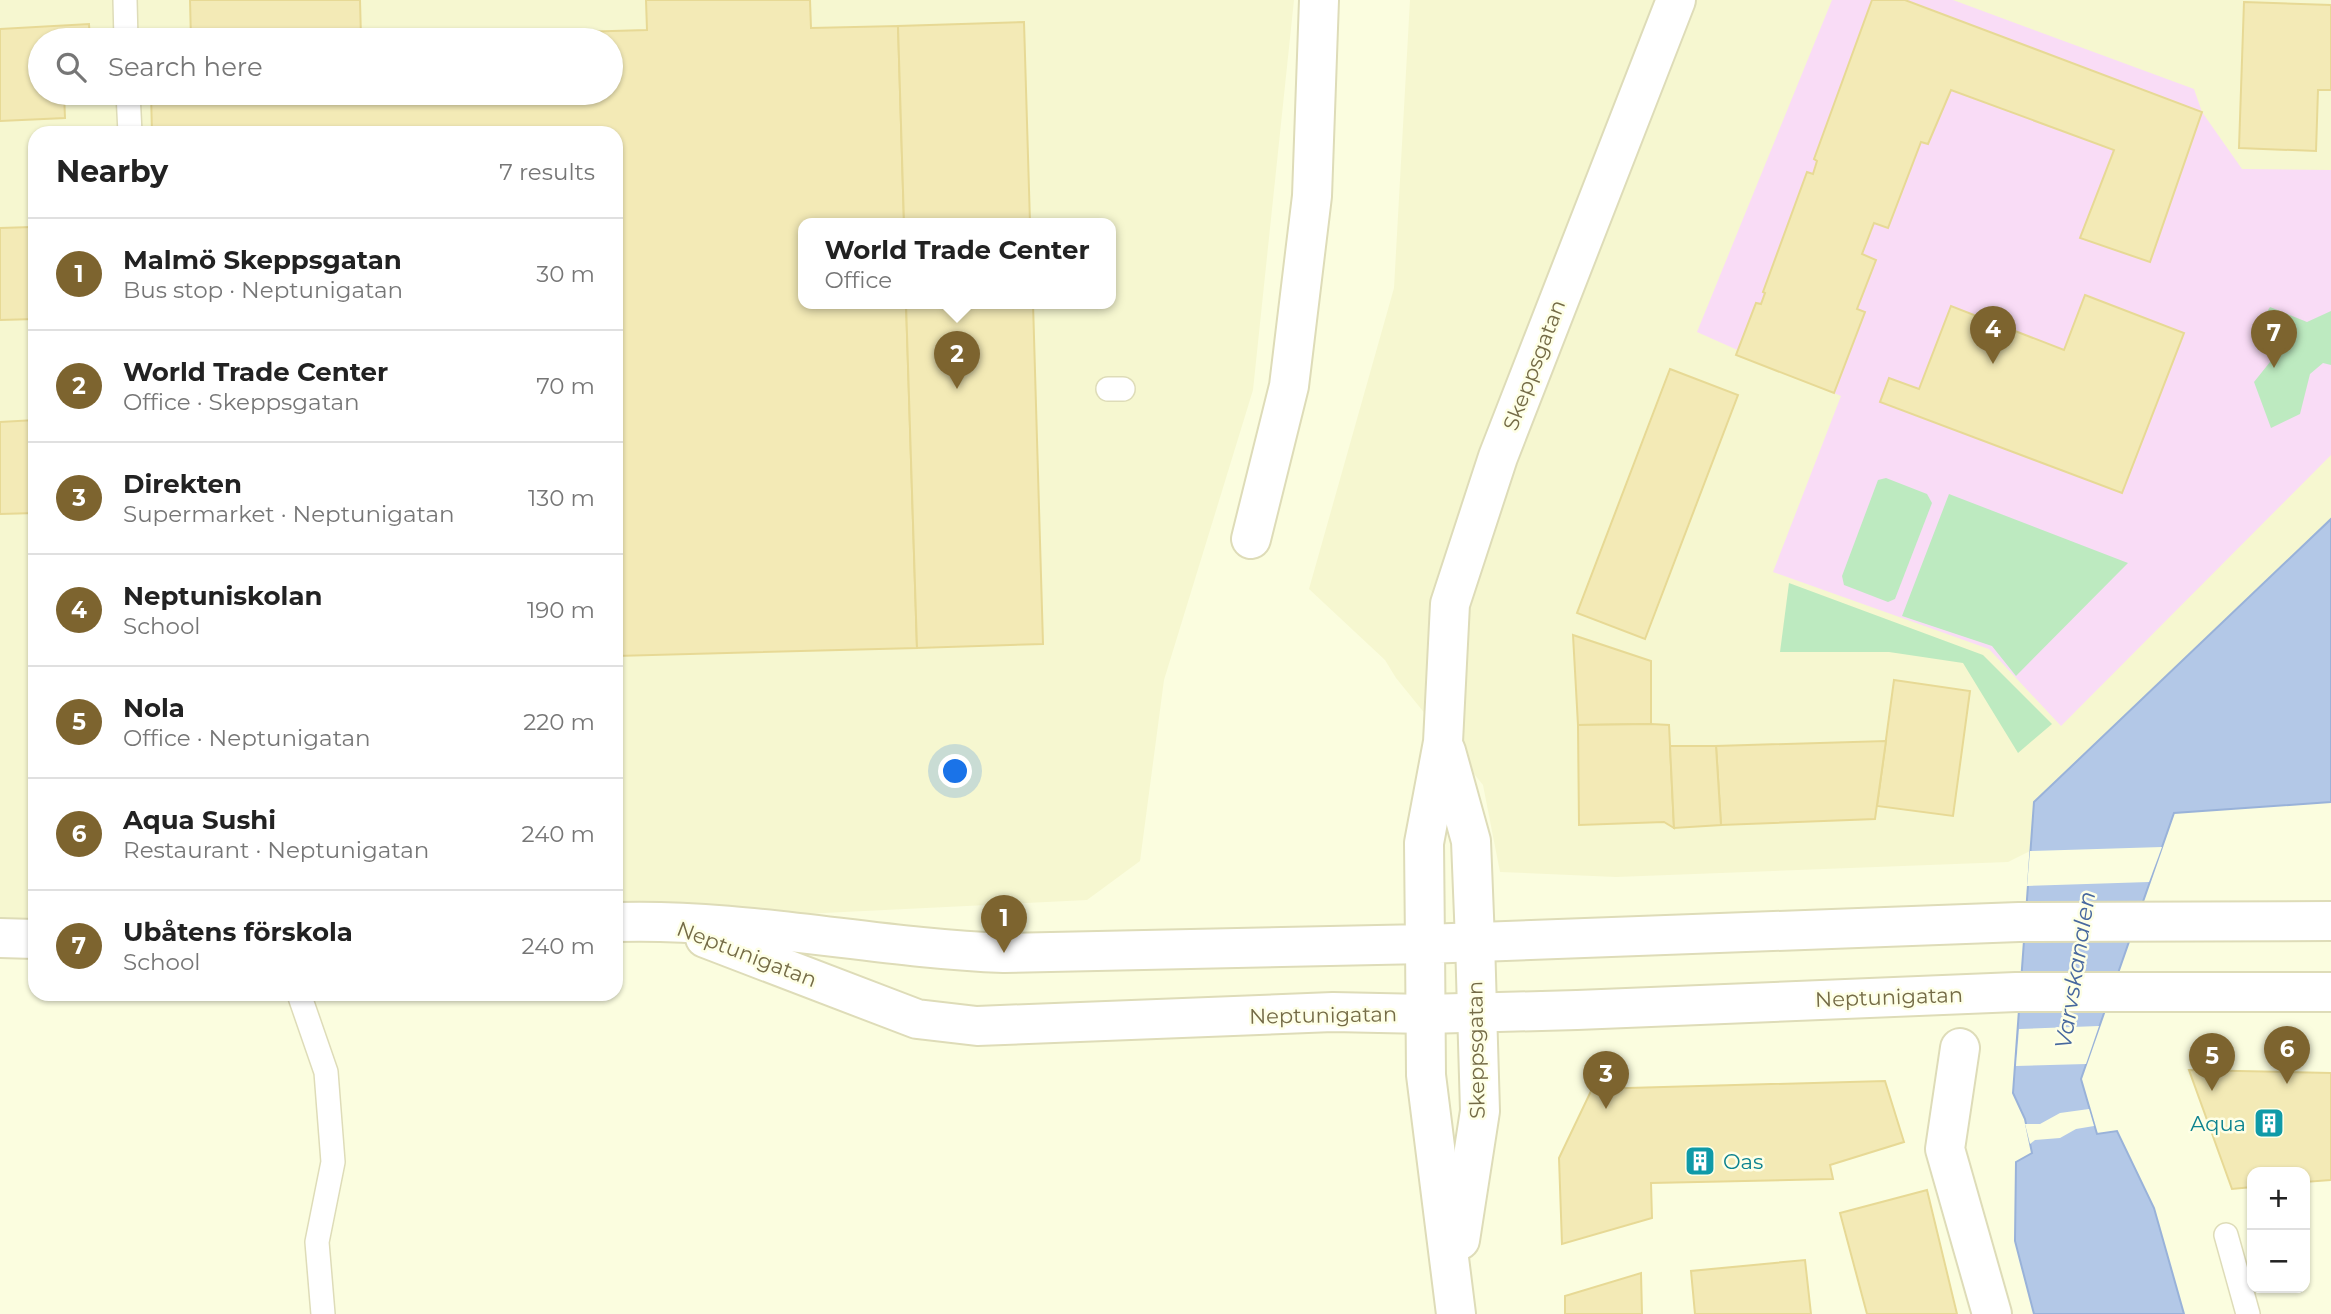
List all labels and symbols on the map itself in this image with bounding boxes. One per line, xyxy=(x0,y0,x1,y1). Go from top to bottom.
street label: Skeppsgatan xyxy=(1498,296,1570,434)
pin: 4 xyxy=(1970,306,2016,364)
pin: 7 xyxy=(2251,310,2297,368)
pin: 2 xyxy=(934,331,980,389)
your location xyxy=(938,754,972,788)
water label: Varvskanalen xyxy=(2049,889,2101,1051)
pin: 1 xyxy=(981,895,1027,953)
street label: Neptunigatan xyxy=(673,916,821,992)
street label: Skeppsgatan xyxy=(1462,981,1490,1119)
street label: Neptunigatan xyxy=(1815,982,1963,1012)
street label: Neptunigatan xyxy=(1249,1001,1397,1029)
pin: 6 xyxy=(2264,1026,2310,1084)
pin: 5 xyxy=(2189,1033,2235,1091)
pin: 3 xyxy=(1583,1051,1629,1109)
building icon: Aqua xyxy=(2252,1106,2286,1140)
place label: Aqua xyxy=(2190,1111,2246,1136)
building icon: Oas xyxy=(1683,1144,1717,1178)
place label: Oas xyxy=(1723,1149,1763,1174)

